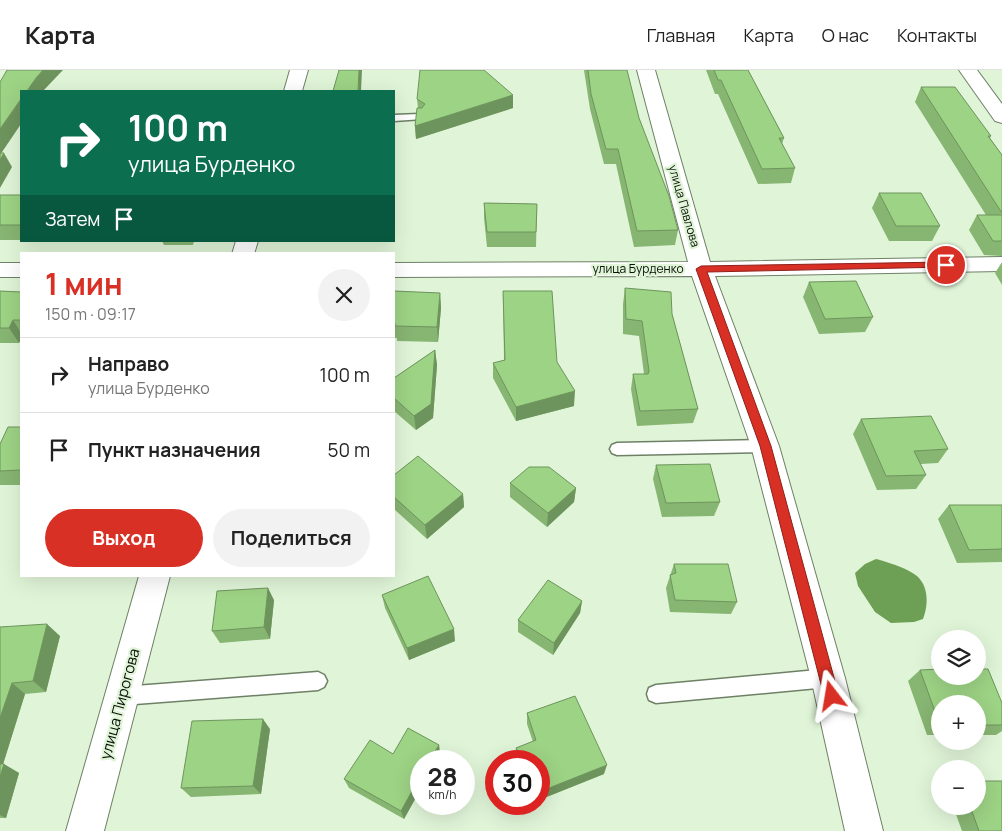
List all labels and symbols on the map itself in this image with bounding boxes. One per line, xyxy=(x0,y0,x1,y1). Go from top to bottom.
street label: улица Павлова xyxy=(665,163,704,249)
pin xyxy=(925,244,967,286)
street label: улица Бурденко xyxy=(592,260,684,277)
street label: улица Пирогова xyxy=(95,646,144,762)
position arrow xyxy=(805,669,857,721)
speed limit sign: 30 xyxy=(485,750,550,815)

